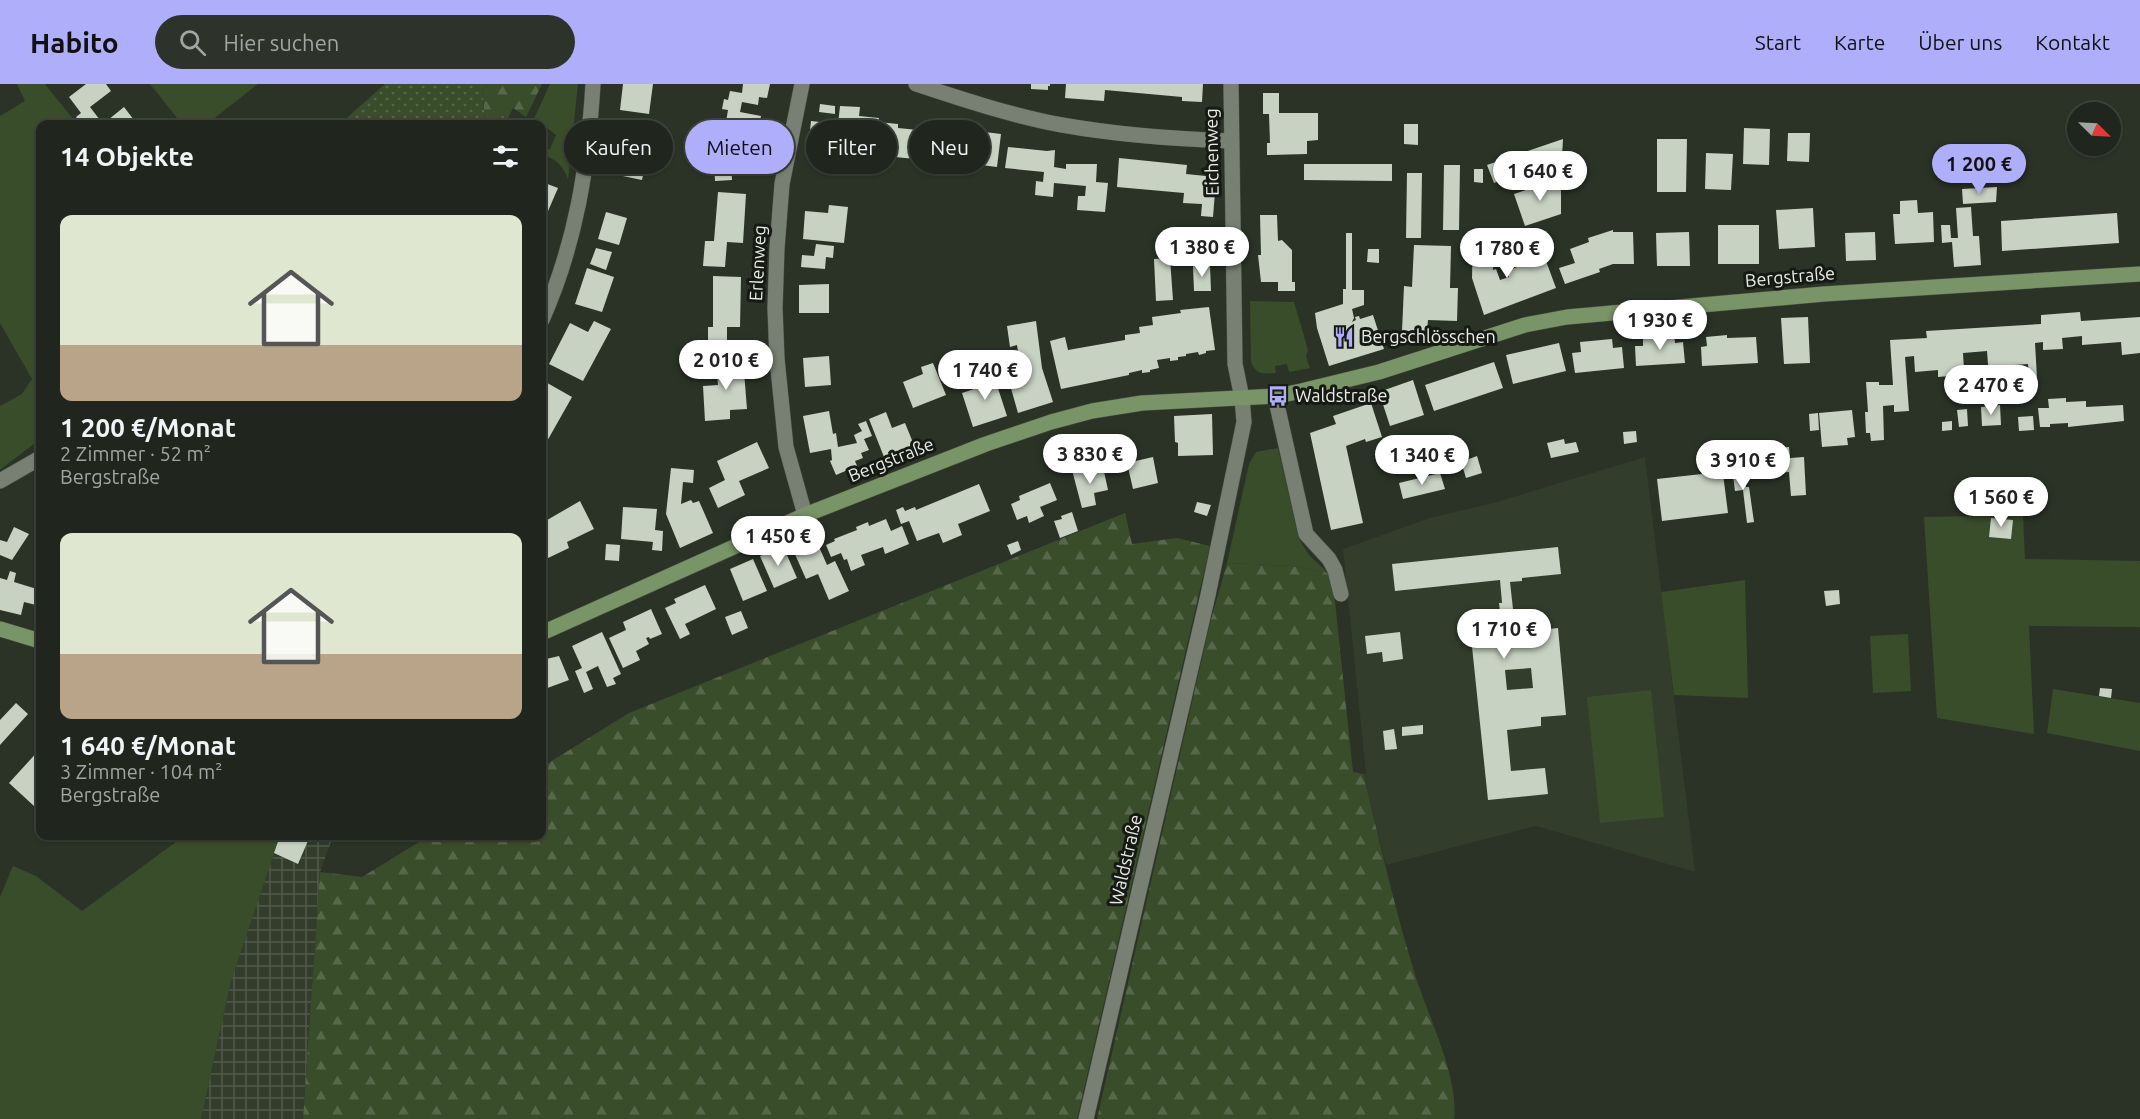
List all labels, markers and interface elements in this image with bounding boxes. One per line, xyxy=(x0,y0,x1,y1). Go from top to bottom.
search box xyxy=(155,15,575,69)
icon: search xyxy=(176,26,209,59)
text: Habito xyxy=(30,27,119,58)
text: Hier suchen xyxy=(224,30,339,55)
text: Start xyxy=(1755,30,1801,54)
text: Karte xyxy=(1834,30,1885,54)
text: Über uns xyxy=(1918,30,2002,54)
text: Kontakt xyxy=(2035,30,2110,54)
north arrow xyxy=(2067,102,2121,156)
map controls xyxy=(2067,102,2121,156)
street label: Eichenweg xyxy=(1200,108,1222,196)
chip: Kaufen xyxy=(564,120,673,174)
chip: Mieten xyxy=(685,120,794,174)
chip: Filter xyxy=(806,120,897,174)
chip: Neu xyxy=(909,120,990,174)
icon: filters xyxy=(489,140,522,173)
text: 14 Objekte xyxy=(60,142,194,171)
pin: 1 200 € xyxy=(1924,144,2034,195)
pin: 1 640 € xyxy=(1485,151,1595,202)
text: 1 200 € xyxy=(1946,152,2012,175)
text: 1 640 € xyxy=(1507,159,1573,182)
street label: Erlenweg xyxy=(745,224,769,301)
pin: 1 380 € xyxy=(1147,227,1257,278)
pin: 1 780 € xyxy=(1452,228,1562,279)
text: 1 380 € xyxy=(1169,235,1235,258)
text: 1 780 € xyxy=(1474,236,1540,259)
icon: home xyxy=(237,254,345,362)
street label: Bergstraße xyxy=(1744,262,1836,290)
pin: 1 930 € xyxy=(1605,300,1715,351)
text: 1 930 € xyxy=(1627,308,1693,331)
restaurant icon: Bergschlösschen xyxy=(1332,325,1356,349)
place label: Bergschlösschen xyxy=(1361,326,1496,346)
pin: 2 010 € xyxy=(671,340,781,391)
text: 2 010 € xyxy=(693,348,759,371)
pin: 1 740 € xyxy=(930,350,1040,401)
text: 1 740 € xyxy=(952,358,1018,381)
pin: 2 470 € xyxy=(1936,365,2046,416)
text: 2 470 € xyxy=(1958,373,2024,396)
bus stop icon: Waldstraße xyxy=(1266,384,1290,408)
place label: Waldstraße xyxy=(1295,385,1388,405)
text: 1 200 €/Monat xyxy=(60,413,236,442)
street label: Bergstraße xyxy=(845,433,936,485)
pin: 3 830 € xyxy=(1035,434,1145,485)
pin: 1 340 € xyxy=(1367,435,1477,486)
pin: 3 910 € xyxy=(1688,440,1798,491)
text: 2 Zimmer · 52 m² xyxy=(60,442,211,465)
text: 3 830 € xyxy=(1057,442,1123,465)
text: 1 340 € xyxy=(1389,443,1455,466)
text: 3 910 € xyxy=(1710,448,1776,471)
text: Bergstraße xyxy=(60,465,160,488)
pin: 1 560 € xyxy=(1946,477,2056,528)
text: 1 560 € xyxy=(1968,485,2034,508)
pin: 1 450 € xyxy=(723,516,833,567)
text: 1 450 € xyxy=(745,524,811,547)
icon: home xyxy=(237,572,345,680)
pin: 1 710 € xyxy=(1449,609,1559,660)
text: 1 710 € xyxy=(1471,617,1537,640)
text: 1 640 €/Monat xyxy=(60,731,236,760)
text: 3 Zimmer · 104 m² xyxy=(60,760,222,783)
text: Bergstraße xyxy=(60,783,160,806)
street label: Waldstraße xyxy=(1105,812,1145,907)

